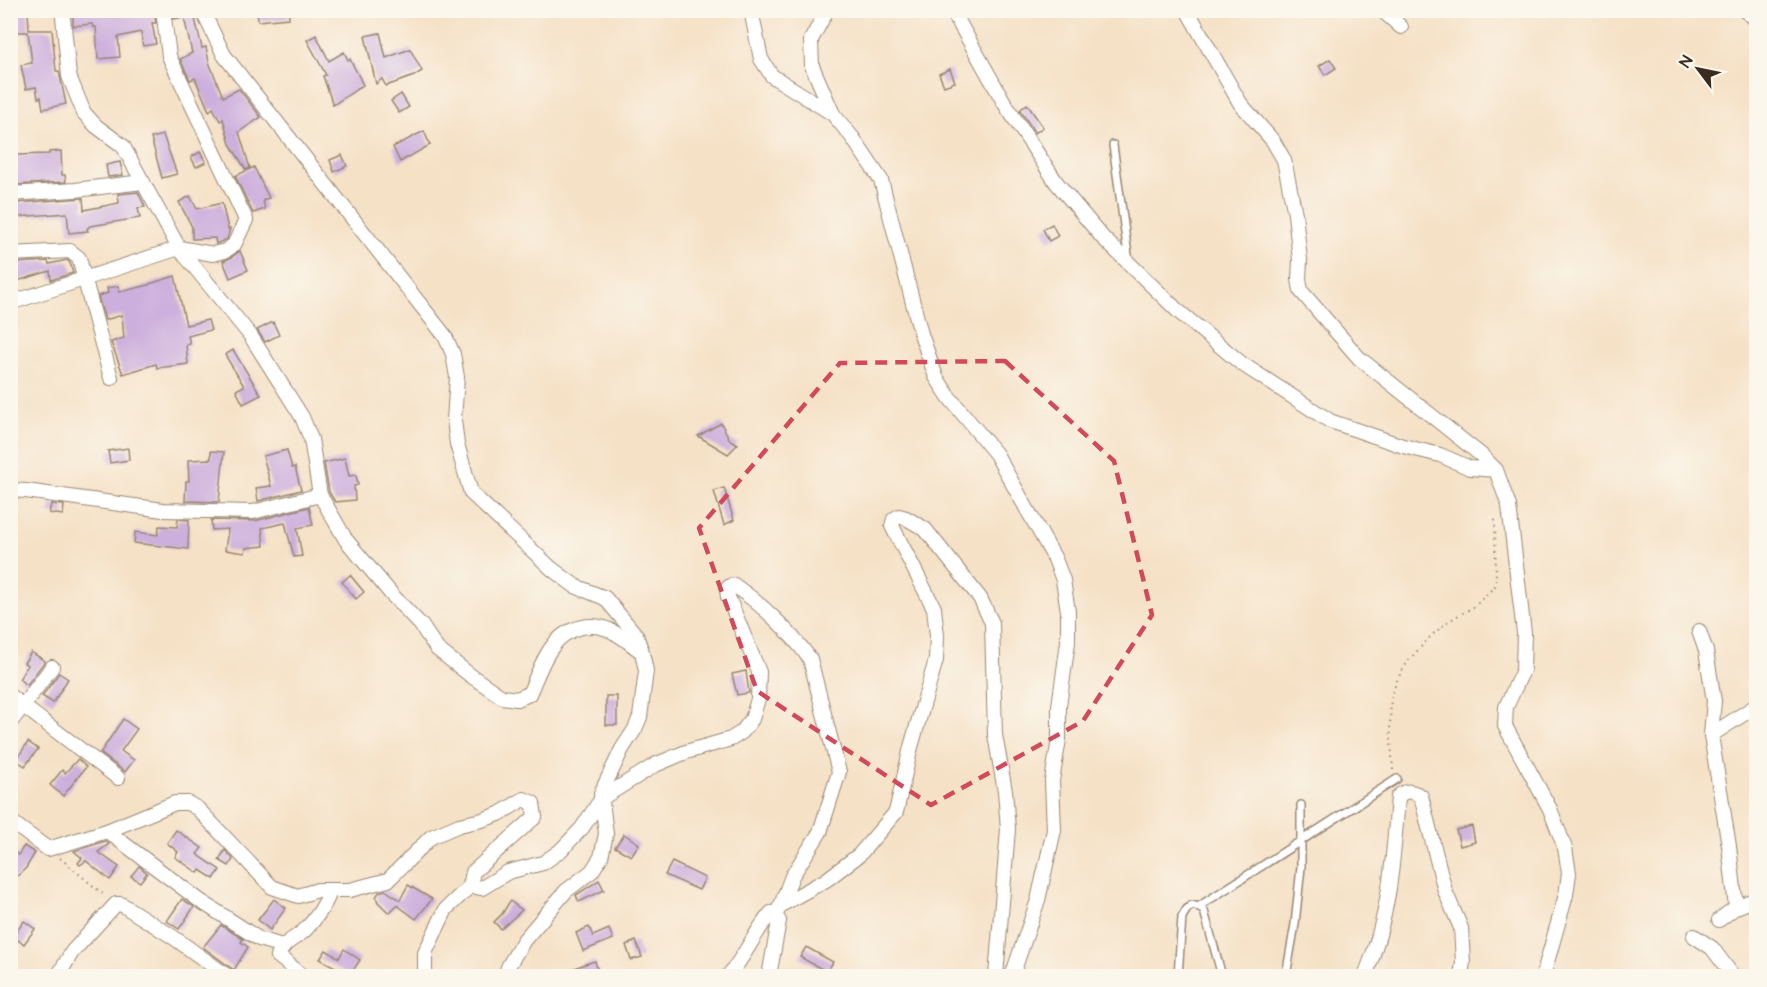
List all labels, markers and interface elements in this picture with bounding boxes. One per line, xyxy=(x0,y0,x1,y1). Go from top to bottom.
north arrow xyxy=(1668,39,1728,99)
text: N xyxy=(1674,51,1698,72)

